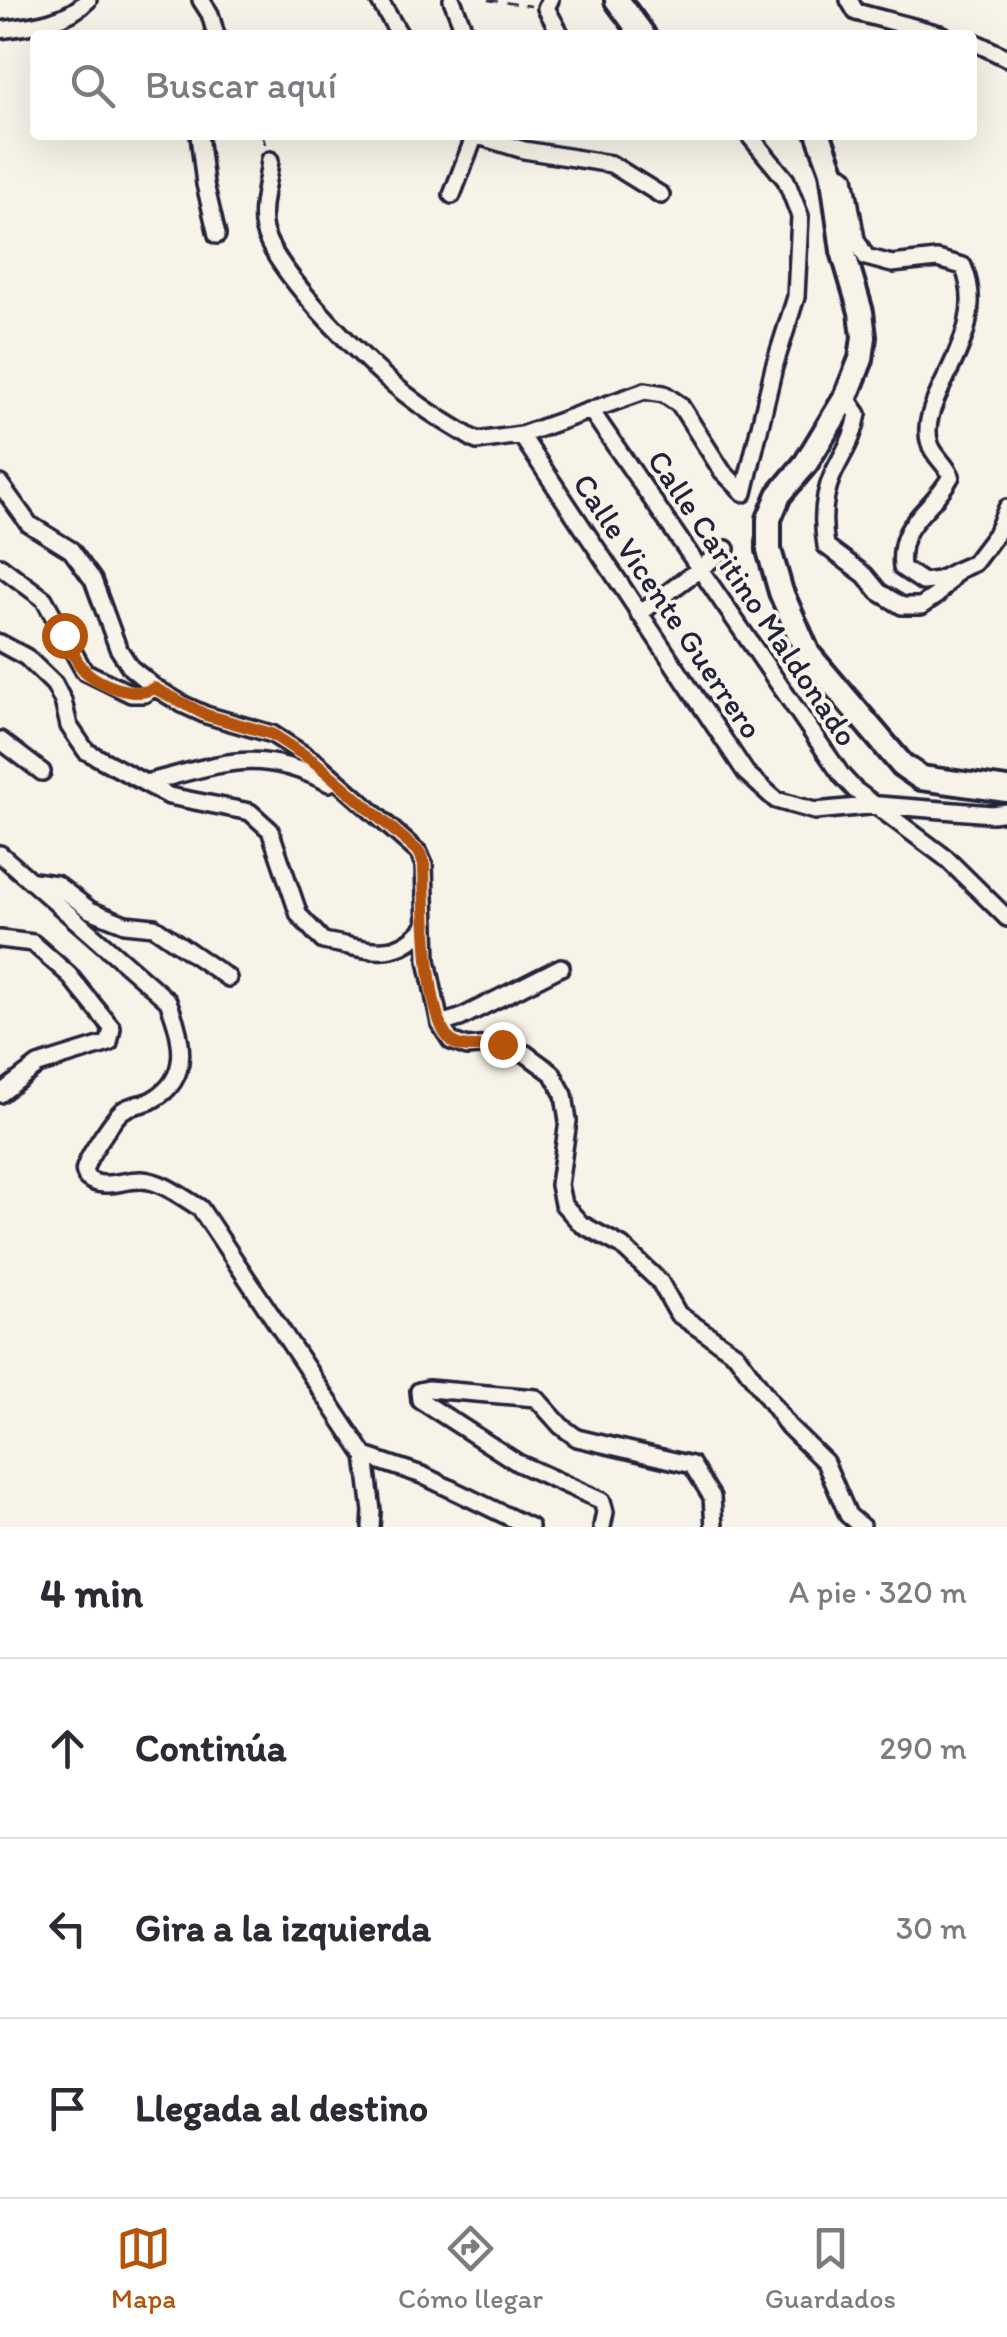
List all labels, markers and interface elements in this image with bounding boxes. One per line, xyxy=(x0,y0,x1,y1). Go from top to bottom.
search box xyxy=(30,30,977,140)
icon: search xyxy=(65,58,120,113)
text: Buscar aquí xyxy=(145,62,337,108)
street label: Calle Caritino Maldonado xyxy=(640,443,866,753)
street label: Calle Vicente Guerrero xyxy=(565,466,771,746)
route start xyxy=(42,613,88,659)
route end xyxy=(480,1022,526,1068)
text: 4 min xyxy=(40,1567,143,1618)
text: A pie · 320 m xyxy=(789,1573,967,1611)
icon: ahead xyxy=(40,1721,95,1776)
text: Continúa xyxy=(135,1725,287,1771)
text: 290 m xyxy=(880,1729,967,1767)
icon: left xyxy=(40,1901,95,1956)
text: Gira a la izquierda xyxy=(135,1905,431,1951)
text: 30 m xyxy=(896,1909,967,1947)
icon: arrive xyxy=(40,2081,95,2136)
text: Llegada al destino xyxy=(135,2085,428,2131)
tab: Mapa xyxy=(111,2221,176,2315)
tab: Cómo llegar xyxy=(398,2221,543,2315)
tab: Guardados xyxy=(765,2221,896,2315)

